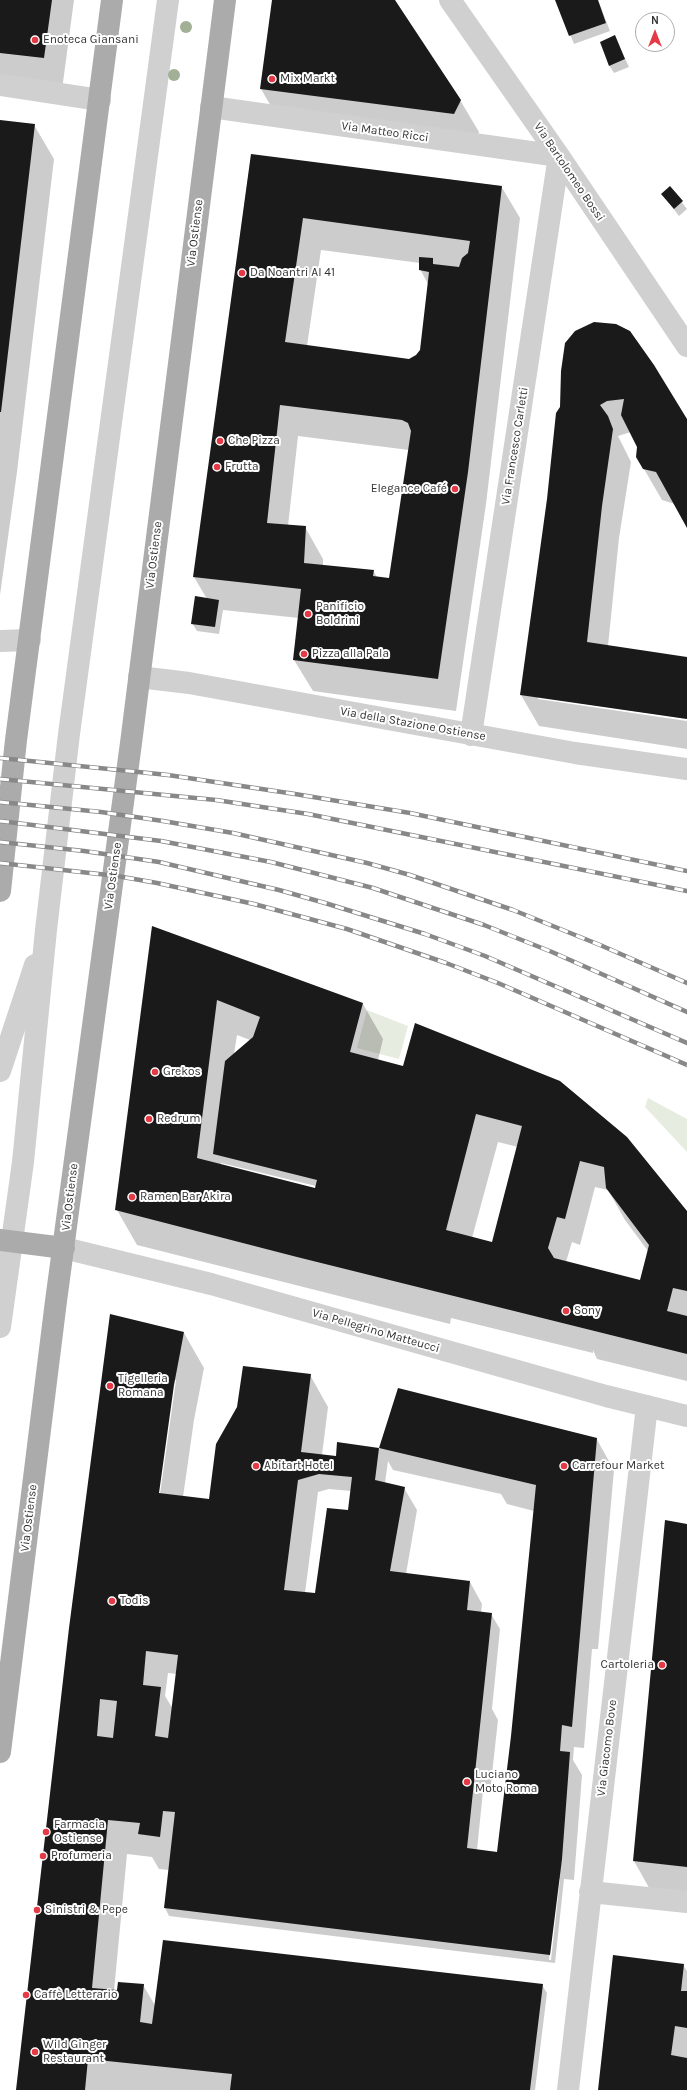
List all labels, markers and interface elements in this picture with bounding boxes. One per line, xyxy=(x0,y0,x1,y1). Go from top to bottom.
north arrow xyxy=(635,12,675,52)
text: N xyxy=(651,14,659,27)
place label: Enoteca Giansani xyxy=(43,33,139,47)
marker: Enoteca Giansani xyxy=(30,35,40,45)
place label: Mix Markt xyxy=(280,72,335,86)
marker: Mix Markt xyxy=(267,74,277,84)
street label: Via Matteo Ricci xyxy=(340,119,430,145)
street label: Via Bartolomeo Bossi xyxy=(531,120,607,224)
street label: Via Ostiense xyxy=(184,198,206,268)
place label: Da Noantri Al 41 xyxy=(250,266,335,280)
marker: Da Noantri Al 41 xyxy=(237,268,247,278)
street label: Via Francesco Carletti xyxy=(499,386,531,506)
place label: Che Pizza xyxy=(228,434,280,448)
marker: Che Pizza xyxy=(215,436,225,446)
place label: Frutta xyxy=(225,460,259,474)
marker: Frutta xyxy=(212,462,222,472)
place label: Elegance Café xyxy=(371,482,447,496)
marker: Elegance Café xyxy=(450,484,460,494)
street label: Via Ostiense xyxy=(143,520,165,590)
place label: Panificio Boldrini xyxy=(316,600,364,628)
marker: Panificio Boldrini xyxy=(303,609,313,619)
place label: Pizza alla Pala xyxy=(312,647,389,661)
marker: Pizza alla Pala xyxy=(299,649,309,659)
street label: Via della Stazione Ostiense xyxy=(339,704,487,744)
street label: Via Ostiense xyxy=(101,841,125,911)
place label: Grekos xyxy=(163,1065,201,1079)
marker: Grekos xyxy=(150,1067,160,1077)
place label: Redrum xyxy=(157,1112,200,1126)
marker: Redrum xyxy=(144,1114,154,1124)
street label: Via Ostiense xyxy=(59,1162,81,1232)
place label: Ramen Bar Akira xyxy=(140,1190,231,1204)
marker: Ramen Bar Akira xyxy=(127,1192,137,1202)
place label: Sony xyxy=(574,1304,601,1318)
street label: Via Pellegrino Matteucci xyxy=(311,1306,441,1356)
marker: Sony xyxy=(561,1306,571,1316)
place label: Tigelleria Romana xyxy=(118,1372,168,1400)
marker: Tigelleria Romana xyxy=(105,1381,115,1391)
place label: Abitart Hotel xyxy=(264,1459,333,1473)
place label: Carrefour Market xyxy=(572,1459,664,1473)
marker: Abitart Hotel xyxy=(251,1461,261,1471)
marker: Carrefour Market xyxy=(559,1461,569,1471)
street label: Via Ostiense xyxy=(18,1483,40,1553)
place label: Todis xyxy=(120,1594,149,1608)
marker: Todis xyxy=(107,1596,117,1606)
place label: Cartoleria xyxy=(601,1658,654,1672)
marker: Cartoleria xyxy=(657,1660,667,1670)
street label: Via Giacomo Bove xyxy=(594,1699,620,1797)
place label: Luciano Moto Roma xyxy=(475,1768,537,1796)
marker: Luciano Moto Roma xyxy=(462,1777,472,1787)
place label: Farmacia Ostiense xyxy=(54,1818,105,1846)
marker: Farmacia Ostiense xyxy=(41,1827,51,1837)
place label: Profumeria xyxy=(51,1849,112,1863)
marker: Profumeria xyxy=(38,1851,48,1861)
place label: Sinistri & Pepe xyxy=(45,1903,128,1917)
marker: Sinistri & Pepe xyxy=(32,1905,42,1915)
place label: Caffè Letterario xyxy=(34,1988,118,2002)
marker: Caffè Letterario xyxy=(21,1990,31,2000)
place label: Wild Ginger Restaurant xyxy=(43,2038,106,2066)
marker: Wild Ginger Restaurant xyxy=(30,2047,40,2057)

